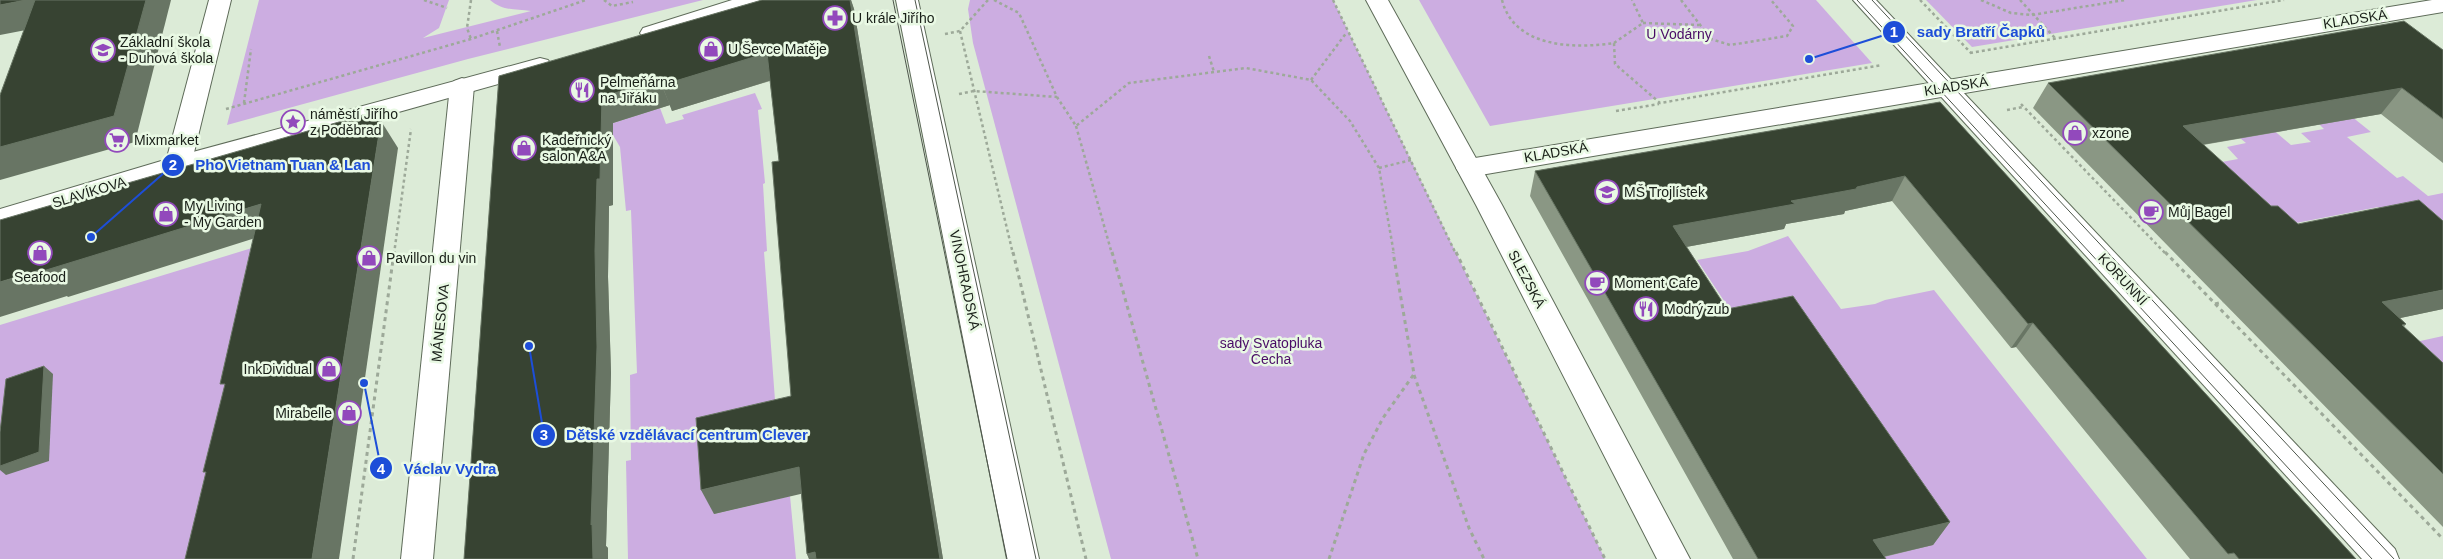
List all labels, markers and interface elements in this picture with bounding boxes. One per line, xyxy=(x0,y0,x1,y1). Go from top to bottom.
pharmacy icon: U krále Jiřího xyxy=(822,5,848,31)
street label: KLADSKÁ xyxy=(2322,6,2389,32)
place label: U krále Jiřího xyxy=(852,10,935,26)
callout: sady Bratří Čapků xyxy=(1882,17,2055,47)
text: 1 xyxy=(1890,23,1898,40)
text: sady Bratří Čapků xyxy=(1917,23,2045,40)
park label: U Vodárny xyxy=(1646,26,1712,42)
place label: Základní škola - Duhová škola xyxy=(120,34,214,66)
shop icon: U Ševce Matěje xyxy=(698,36,724,62)
school or university icon: Základní škola - Duhová škola xyxy=(90,37,116,63)
place label: U Ševce Matěje xyxy=(728,41,827,57)
street label: KLADSKÁ xyxy=(1923,73,1990,99)
place label: Pelmeňárna na Jiřáku xyxy=(600,74,676,106)
restaurant icon: Pelmeňárna na Jiřáku xyxy=(569,77,595,103)
place label: náměstí Jiřího z Poděbrad xyxy=(310,106,398,138)
place icon: náměstí Jiřího z Poděbrad xyxy=(280,109,306,135)
shop icon: xzone xyxy=(2062,120,2088,146)
place label: xzone xyxy=(2092,125,2130,141)
supermarket icon: Mixmarket xyxy=(104,127,130,153)
place label: Mixmarket xyxy=(134,132,199,148)
place label: Kadeřnický salon A&A xyxy=(542,132,611,164)
shop icon: Kadeřnický salon A&A xyxy=(511,135,537,161)
street label: KLADSKÁ xyxy=(1523,138,1590,165)
callout: Pho Vietnam Tuan & Lan xyxy=(160,150,381,180)
text: 2 xyxy=(169,156,177,173)
text: Pho Vietnam Tuan & Lan xyxy=(195,156,371,173)
street label: SLAVÍKOVA xyxy=(50,173,129,211)
school or university icon: MŠ Trojlístek xyxy=(1594,179,1620,205)
place label: MŠ Trojlístek xyxy=(1624,184,1706,200)
place label: My Living - My Garden xyxy=(184,198,262,230)
cafe icon: Můj Bagel xyxy=(2138,199,2164,225)
shop icon: My Living - My Garden xyxy=(153,201,179,227)
place label: Můj Bagel xyxy=(2168,204,2230,220)
street label: VINOHRADSKÁ xyxy=(947,228,984,332)
shop icon: Seafood xyxy=(27,240,53,266)
shop icon: Pavillon du vin xyxy=(356,245,382,271)
street label: SLEZSKÁ xyxy=(1505,247,1549,311)
place label: Pavillon du vin xyxy=(386,250,476,266)
street label: KORUNNÍ xyxy=(2095,250,2151,308)
place label: Seafood xyxy=(14,269,66,285)
cafe icon: Moment Cafe xyxy=(1584,270,1610,296)
place label: Moment Cafe xyxy=(1614,275,1698,291)
street label: MÁNESOVA xyxy=(428,283,452,363)
restaurant icon: Modrý zub xyxy=(1633,296,1659,322)
place label: Modrý zub xyxy=(1664,301,1730,317)
park label: sady Svatopluka Čecha xyxy=(1220,335,1323,367)
shop icon: InkDividual xyxy=(316,356,342,382)
place label: InkDividual xyxy=(244,361,312,377)
shop icon: Mirabelle xyxy=(336,400,362,426)
place label: Mirabelle xyxy=(275,405,332,421)
callout: Dětské vzdělávací centrum Clever xyxy=(531,420,818,450)
text: 3 xyxy=(540,426,548,443)
text: Dětské vzdělávací centrum Clever xyxy=(566,426,808,443)
callout: Václav Vydra xyxy=(368,453,506,483)
text: 4 xyxy=(377,460,386,477)
text: Václav Vydra xyxy=(404,460,497,477)

